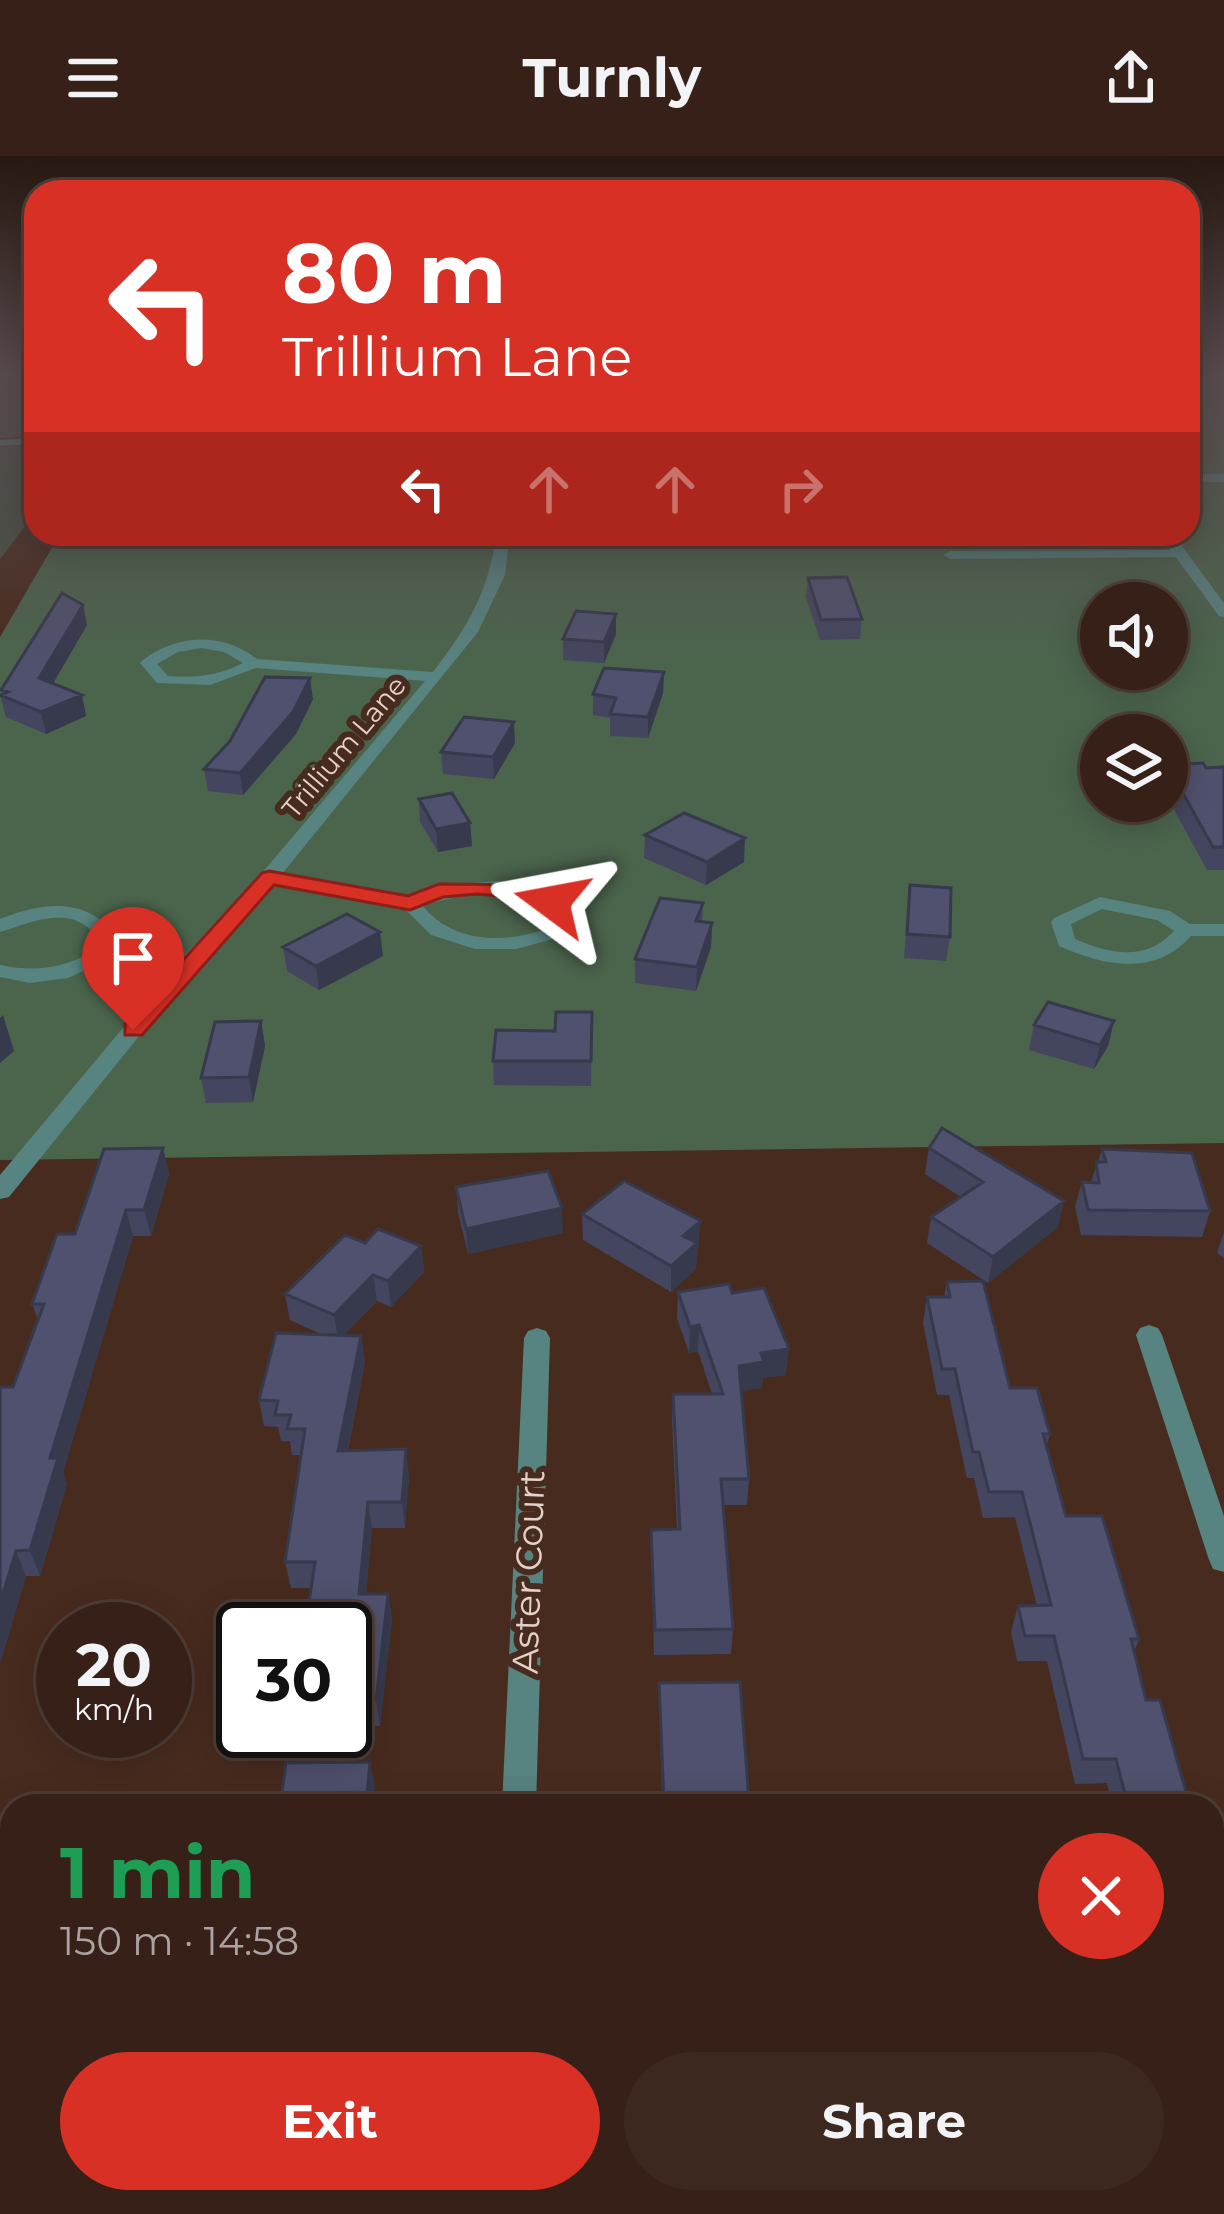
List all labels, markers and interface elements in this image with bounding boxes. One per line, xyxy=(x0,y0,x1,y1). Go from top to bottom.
icon: menu xyxy=(60,45,126,111)
text: Turnly xyxy=(523,45,701,111)
icon: share xyxy=(1098,45,1164,111)
text: 80 m xyxy=(282,222,506,324)
icon: left xyxy=(84,228,240,384)
text: Trillium Lane xyxy=(282,324,632,390)
icon: left xyxy=(390,456,456,522)
icon: ahead xyxy=(516,456,582,522)
icon: ahead xyxy=(642,456,708,522)
icon: right xyxy=(768,456,834,522)
map controls xyxy=(1080,582,1188,822)
button: sound xyxy=(1080,582,1188,690)
street label: Trillium Lane xyxy=(275,669,413,825)
button: layers xyxy=(1080,714,1188,822)
position arrow xyxy=(489,839,615,965)
pin xyxy=(82,907,184,1030)
icon: arrive xyxy=(100,925,166,991)
street label: Aster Court xyxy=(502,1469,554,1675)
speed limit sign: 30 xyxy=(216,1602,372,1758)
text: 20 xyxy=(76,1628,152,1701)
text: km/h xyxy=(74,1691,154,1728)
text: 1 min xyxy=(60,1828,256,1916)
button: close xyxy=(1038,1833,1164,1959)
text: 150 m · 14:58 xyxy=(60,1917,299,1965)
button: Exit xyxy=(60,2052,600,2190)
button: Share xyxy=(624,2052,1164,2190)

